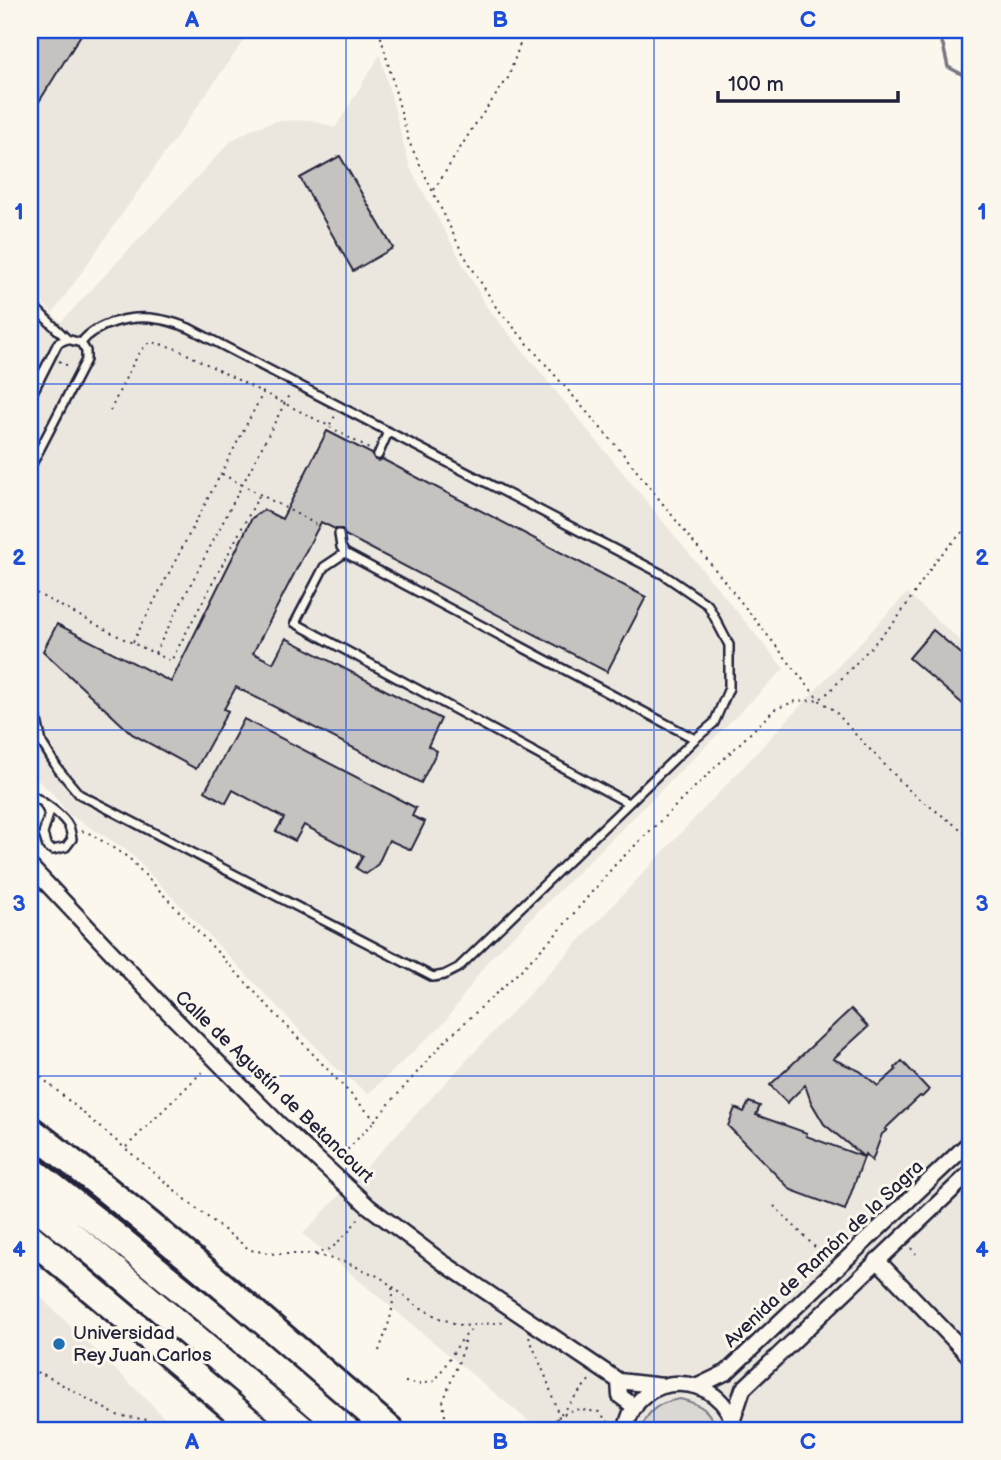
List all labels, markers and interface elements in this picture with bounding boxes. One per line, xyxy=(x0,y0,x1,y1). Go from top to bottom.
text: A xyxy=(184,6,200,34)
text: B xyxy=(492,6,508,34)
text: C xyxy=(800,6,816,34)
scale bar xyxy=(718,60,898,104)
text: 100 m xyxy=(728,72,784,97)
text: 1 xyxy=(14,198,24,226)
text: 1 xyxy=(977,198,987,226)
text: 2 xyxy=(12,544,26,572)
text: 2 xyxy=(975,544,989,572)
text: 3 xyxy=(12,890,26,918)
text: 3 xyxy=(975,890,989,918)
street label: Calle de Agustín de Betancourt xyxy=(170,986,378,1188)
street label: Avenida de Ramón de la Sagra xyxy=(719,1155,929,1353)
text: 4 xyxy=(12,1236,26,1264)
text: 4 xyxy=(975,1236,989,1264)
place label: Universidad Rey Juan Carlos xyxy=(73,1322,212,1367)
marker: Universidad Rey Juan Carlos xyxy=(51,1336,67,1352)
text: A xyxy=(184,1428,200,1456)
text: B xyxy=(492,1428,508,1456)
text: C xyxy=(800,1428,816,1456)

